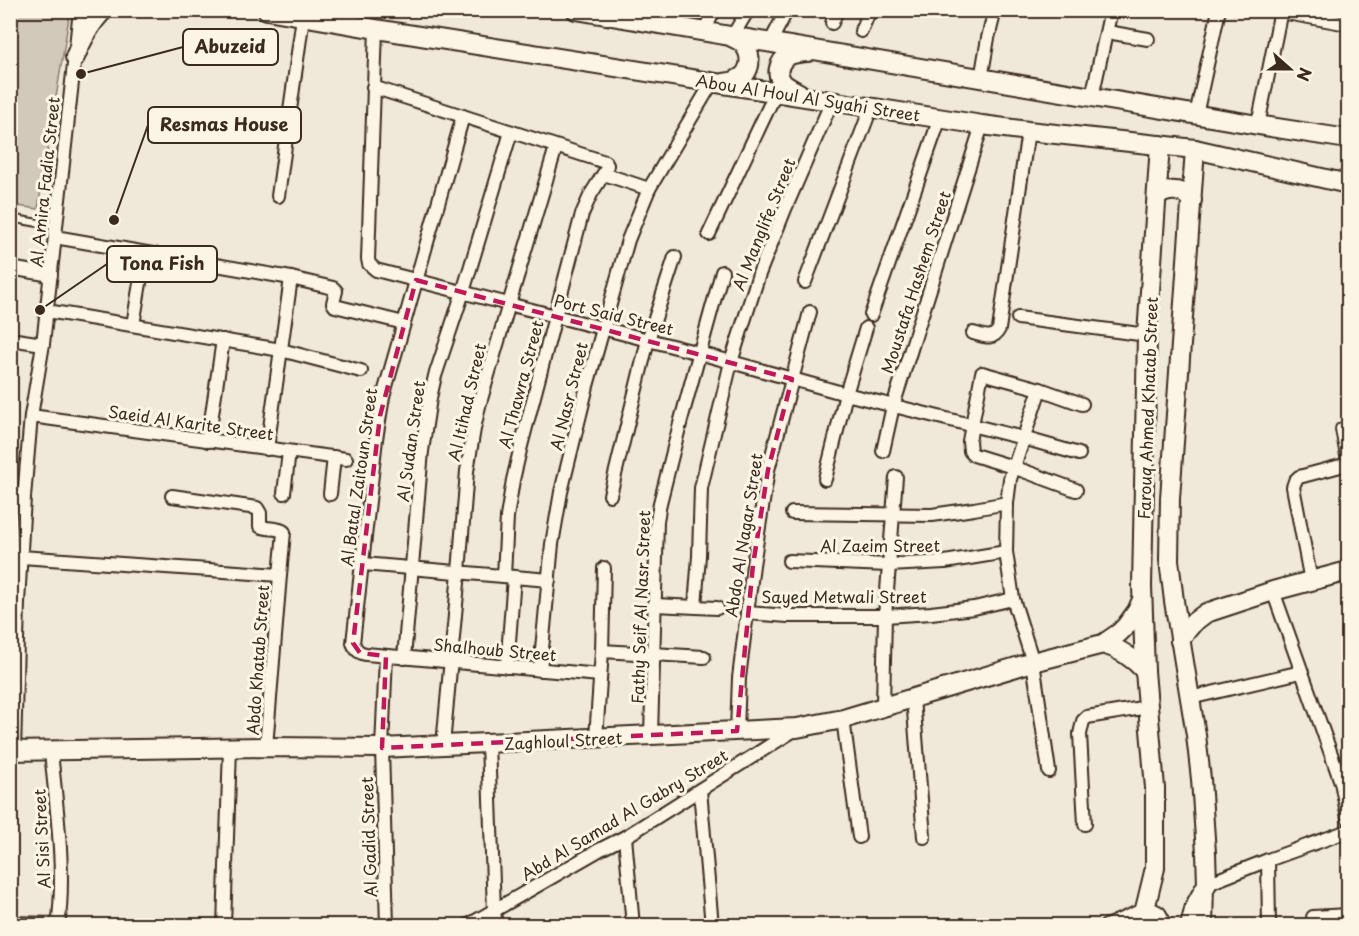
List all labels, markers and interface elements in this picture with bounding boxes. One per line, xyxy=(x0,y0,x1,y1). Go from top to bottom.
callout: Abuzeid xyxy=(183,29,278,65)
text: Abuzeid xyxy=(193,32,266,59)
north arrow xyxy=(1260,39,1320,99)
text: N xyxy=(1291,65,1318,85)
street label: Abou Al Houl Al Syahi Street xyxy=(694,67,922,127)
street label: Al Amira Fadia Street xyxy=(23,95,65,268)
callout: Resmas House xyxy=(148,107,301,143)
text: Resmas House xyxy=(160,110,288,137)
street label: Al Manglife Street xyxy=(725,154,801,294)
street label: Moustafa Hashem Street xyxy=(874,188,956,376)
callout: Tona Fish xyxy=(107,246,217,282)
text: Tona Fish xyxy=(120,249,204,276)
street label: Port Said Street xyxy=(552,288,677,341)
street label: Farouq Ahmed Khatab Street xyxy=(1131,296,1163,520)
street label: Al Thawra Street xyxy=(491,317,549,451)
street label: Al Nasr Street xyxy=(543,339,593,453)
street label: Al Itihad Street xyxy=(441,340,491,463)
street label: Al Sudan Street xyxy=(390,378,430,503)
street label: Al Batal Zaitoun Street xyxy=(334,386,382,568)
street label: Saeid Al Karite Street xyxy=(107,399,276,446)
street label: Abdo Al Nagar Street xyxy=(718,451,768,619)
street label: Fathy Seif Al Nasr Street xyxy=(625,509,655,704)
street label: Al Zaeim Street xyxy=(820,533,941,557)
street label: Abdo Khatab Street xyxy=(240,584,274,736)
street label: Sayed Metwali Street xyxy=(761,584,927,608)
street label: Shalhoub Street xyxy=(432,632,558,666)
street label: Zaghloul Street xyxy=(503,725,623,755)
street label: Abd Al Samad Al Gabry Street xyxy=(516,742,732,885)
street label: Al Gadid Street xyxy=(354,776,382,898)
street label: Al Sisi Street xyxy=(26,788,56,890)

